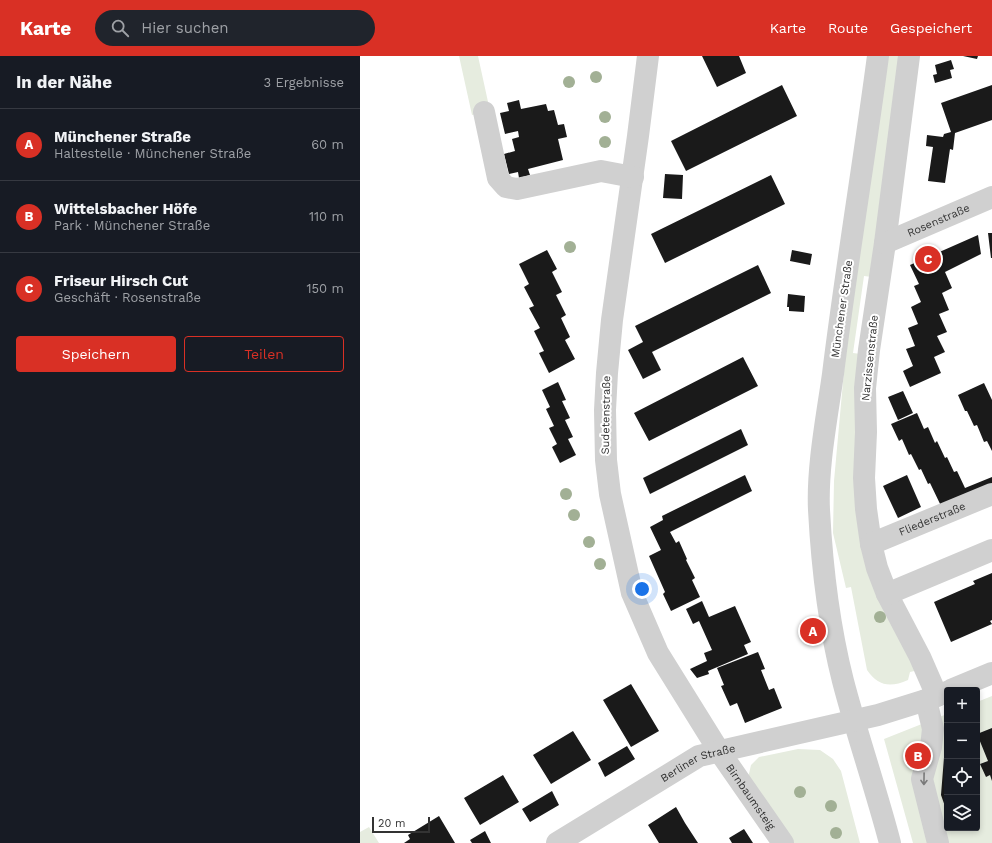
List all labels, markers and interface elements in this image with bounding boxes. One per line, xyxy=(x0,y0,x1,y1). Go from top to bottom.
search box xyxy=(95,10,375,46)
text: Karte xyxy=(20,17,71,40)
icon: search xyxy=(109,17,131,39)
text: Hier suchen xyxy=(141,19,229,37)
text: Karte xyxy=(770,20,806,36)
text: Route xyxy=(828,20,868,36)
text: Gespeichert xyxy=(890,20,972,36)
text: In der Nähe xyxy=(16,72,112,92)
text: 3 Ergebnisse xyxy=(263,75,344,90)
text: Münchener Straße xyxy=(54,128,191,146)
text: A xyxy=(25,137,33,152)
text: 60 m xyxy=(311,137,344,152)
text: Haltestelle · Münchener Straße xyxy=(54,146,251,161)
text: Wittelsbacher Höfe xyxy=(54,200,197,218)
street label: Rosenstraße xyxy=(905,201,972,239)
text: B xyxy=(25,209,33,224)
text: 110 m xyxy=(309,209,344,224)
text: Park · Münchener Straße xyxy=(54,218,210,233)
pin: C xyxy=(915,244,941,274)
street label: Münchener Straße xyxy=(829,259,855,359)
text: Friseur Hirsch Cut xyxy=(54,272,188,290)
text: C xyxy=(25,281,33,296)
text: 150 m xyxy=(306,281,344,296)
text: Geschäft · Rosenstraße xyxy=(54,290,201,305)
street label: Narzissenstraße xyxy=(859,314,881,402)
button: Speichern xyxy=(16,336,176,372)
button: Teilen xyxy=(184,336,344,372)
street label: Sudetenstraße xyxy=(599,376,613,454)
street label: Fliederstraße xyxy=(897,499,967,538)
your location xyxy=(632,579,652,599)
pin: A xyxy=(800,616,826,646)
map controls xyxy=(944,687,980,831)
button: + xyxy=(944,687,980,723)
button: − xyxy=(944,723,980,759)
street label: Berliner Straße xyxy=(658,741,736,785)
pin: B xyxy=(905,741,931,771)
button: locate xyxy=(944,759,980,795)
street label: Birnbaumsteig xyxy=(723,761,778,832)
one-way arrow xyxy=(920,772,927,785)
button: layers xyxy=(944,795,980,831)
scale bar xyxy=(372,815,430,834)
text: 20 m xyxy=(378,817,406,830)

